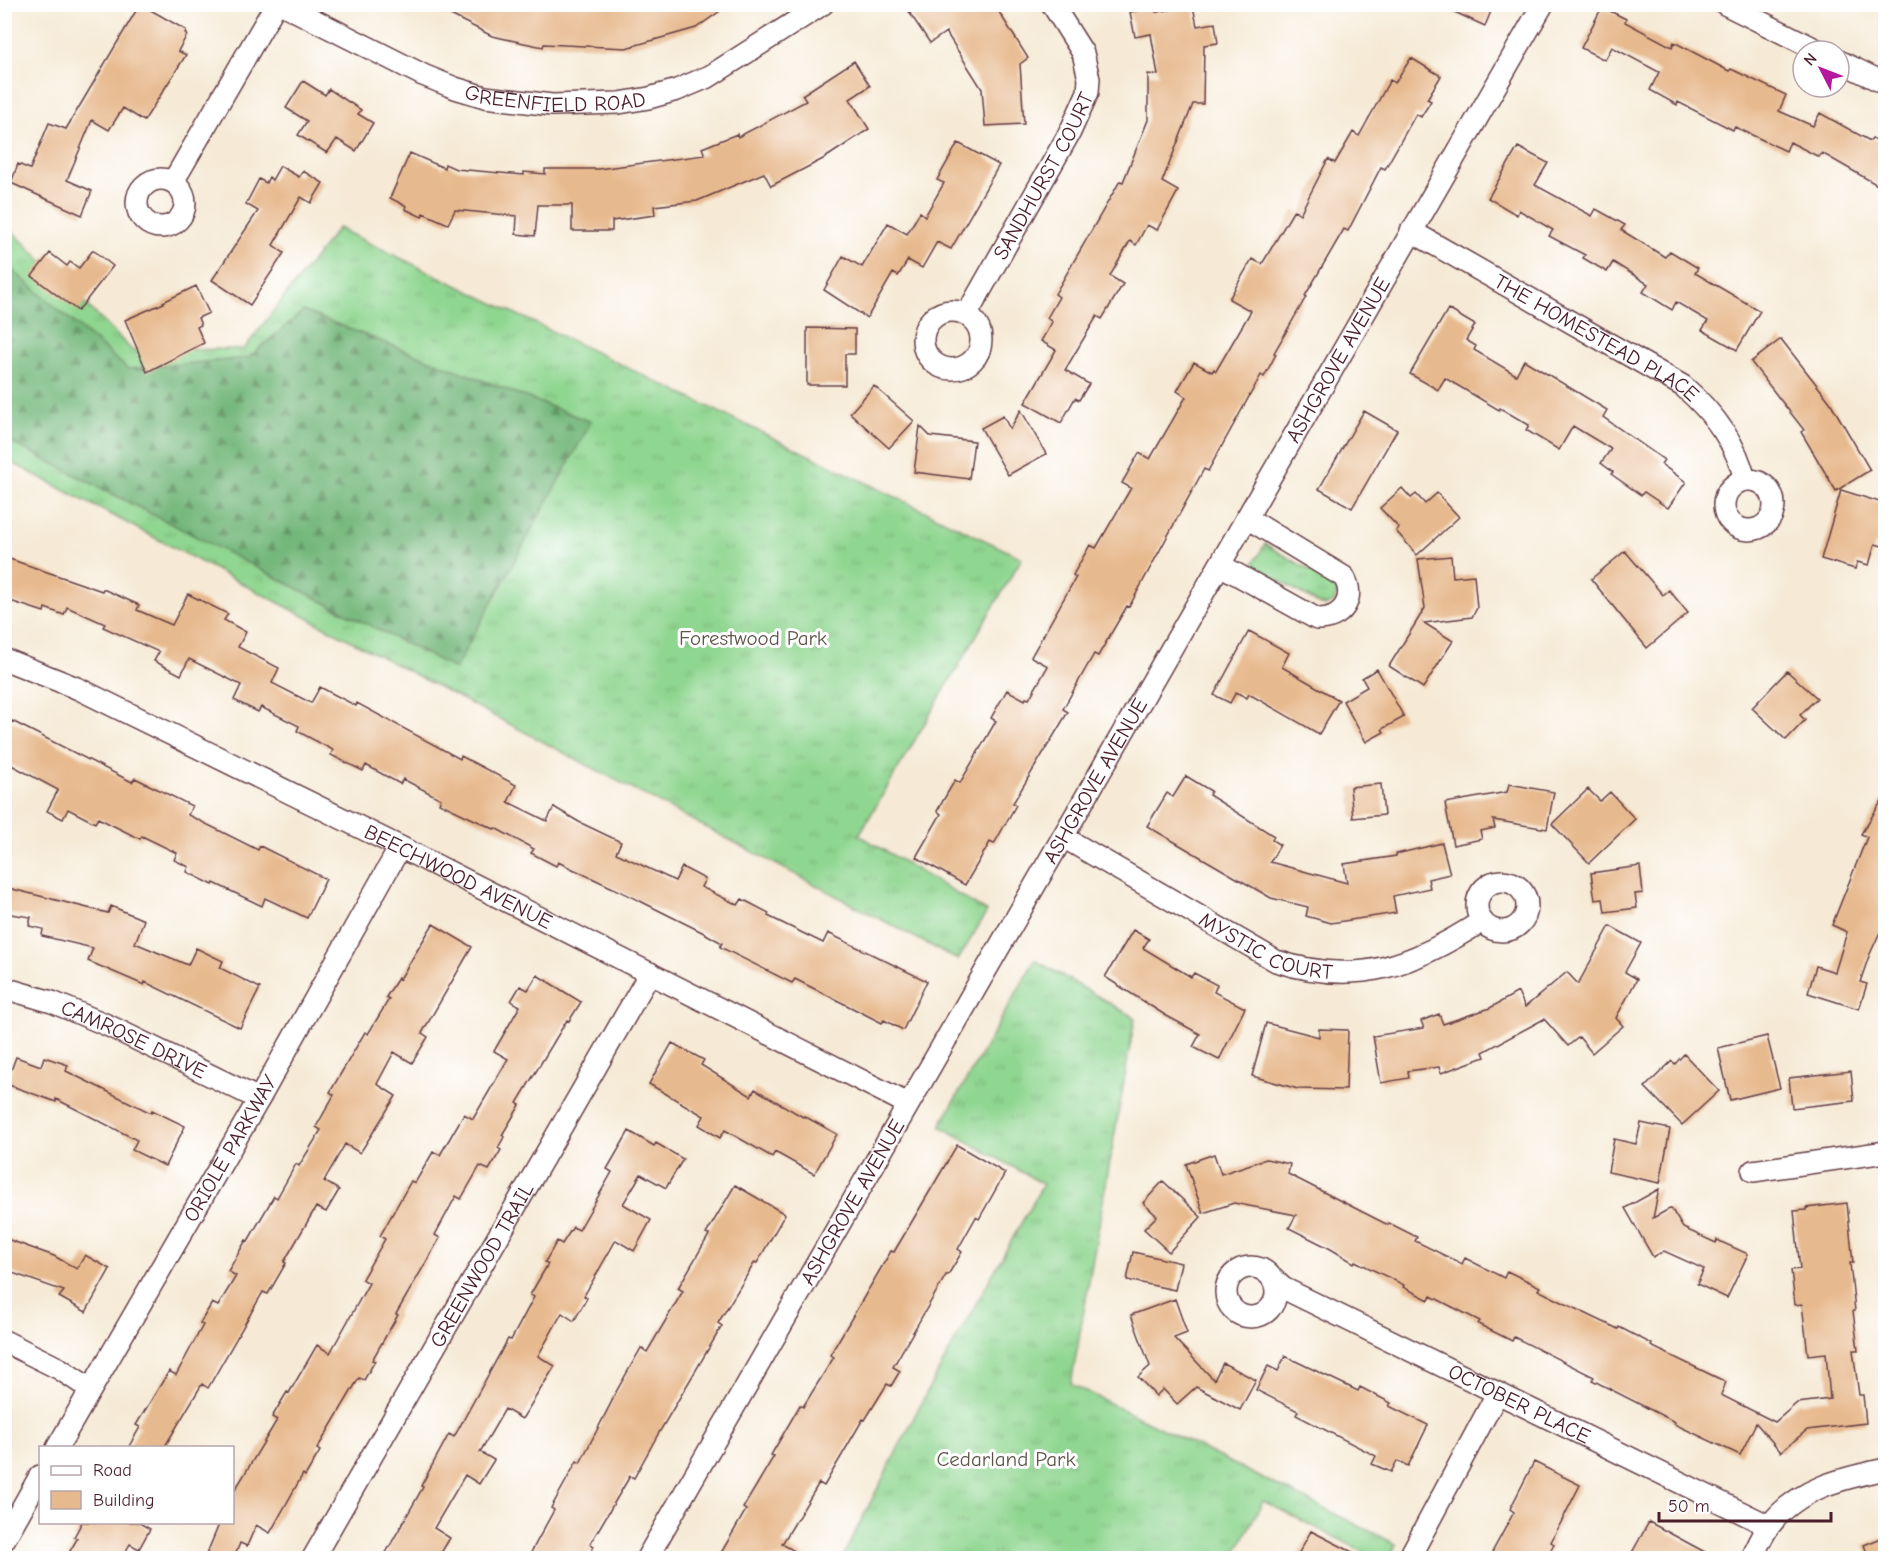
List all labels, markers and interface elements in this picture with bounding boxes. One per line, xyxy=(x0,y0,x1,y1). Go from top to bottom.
north arrow xyxy=(1791,39,1851,99)
text: N xyxy=(1800,50,1821,70)
street label: GREENFIELD ROAD xyxy=(462,80,647,117)
street label: SANDHURST COURT xyxy=(988,88,1098,264)
street label: THE HOMESTEAD PLACE xyxy=(1490,269,1704,406)
street label: ASHGROVE AVENUE xyxy=(1281,273,1395,447)
park label: Forestwood Park xyxy=(679,626,827,650)
street label: ASHGROVE AVENUE xyxy=(1038,694,1152,868)
street label: BEECHWOOD AVENUE xyxy=(360,819,556,934)
street label: MYSTIC COURT xyxy=(1195,907,1334,984)
street label: CAMROSE DRIVE xyxy=(58,995,211,1084)
street label: ORIOLE PARKWAY xyxy=(179,1070,282,1226)
street label: ASHGROVE AVENUE xyxy=(795,1115,909,1289)
street label: GREENWOOD TRAIL xyxy=(425,1178,539,1352)
street label: OCTOBER PLACE xyxy=(1444,1359,1594,1449)
legend xyxy=(39,1446,234,1524)
park label: Cedarland Park xyxy=(936,1447,1076,1471)
text: Road xyxy=(93,1460,132,1481)
scale bar xyxy=(1659,1485,1832,1523)
text: Building xyxy=(93,1490,155,1511)
text: 50 m xyxy=(1668,1496,1710,1517)

